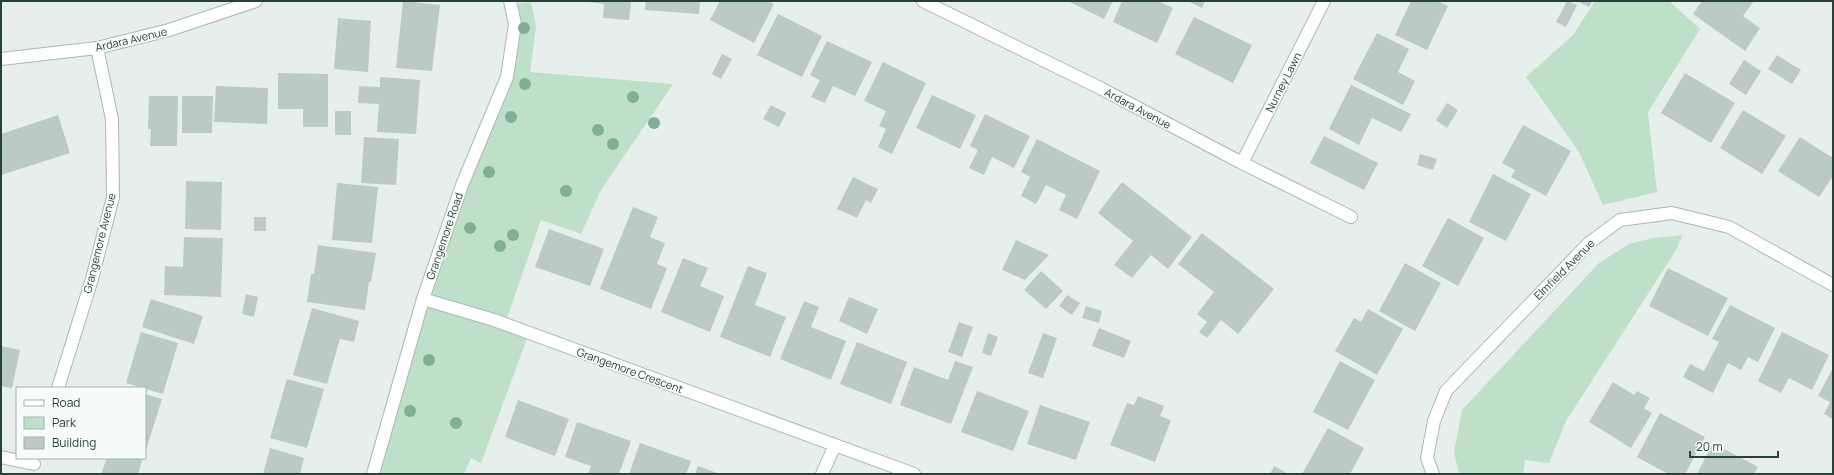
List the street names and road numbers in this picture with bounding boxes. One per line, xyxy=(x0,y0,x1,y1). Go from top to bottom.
street label: Ardara Avenue xyxy=(94,23,169,55)
street label: Nurney Lawn xyxy=(1261,49,1305,115)
street label: Ardara Avenue xyxy=(1102,84,1174,132)
street label: Grangemore Road xyxy=(422,190,466,282)
street label: Grangemore Avenue xyxy=(79,191,119,295)
street label: Elmfield Avenue xyxy=(1530,235,1598,303)
street label: Grangemore Crescent xyxy=(575,344,685,396)

